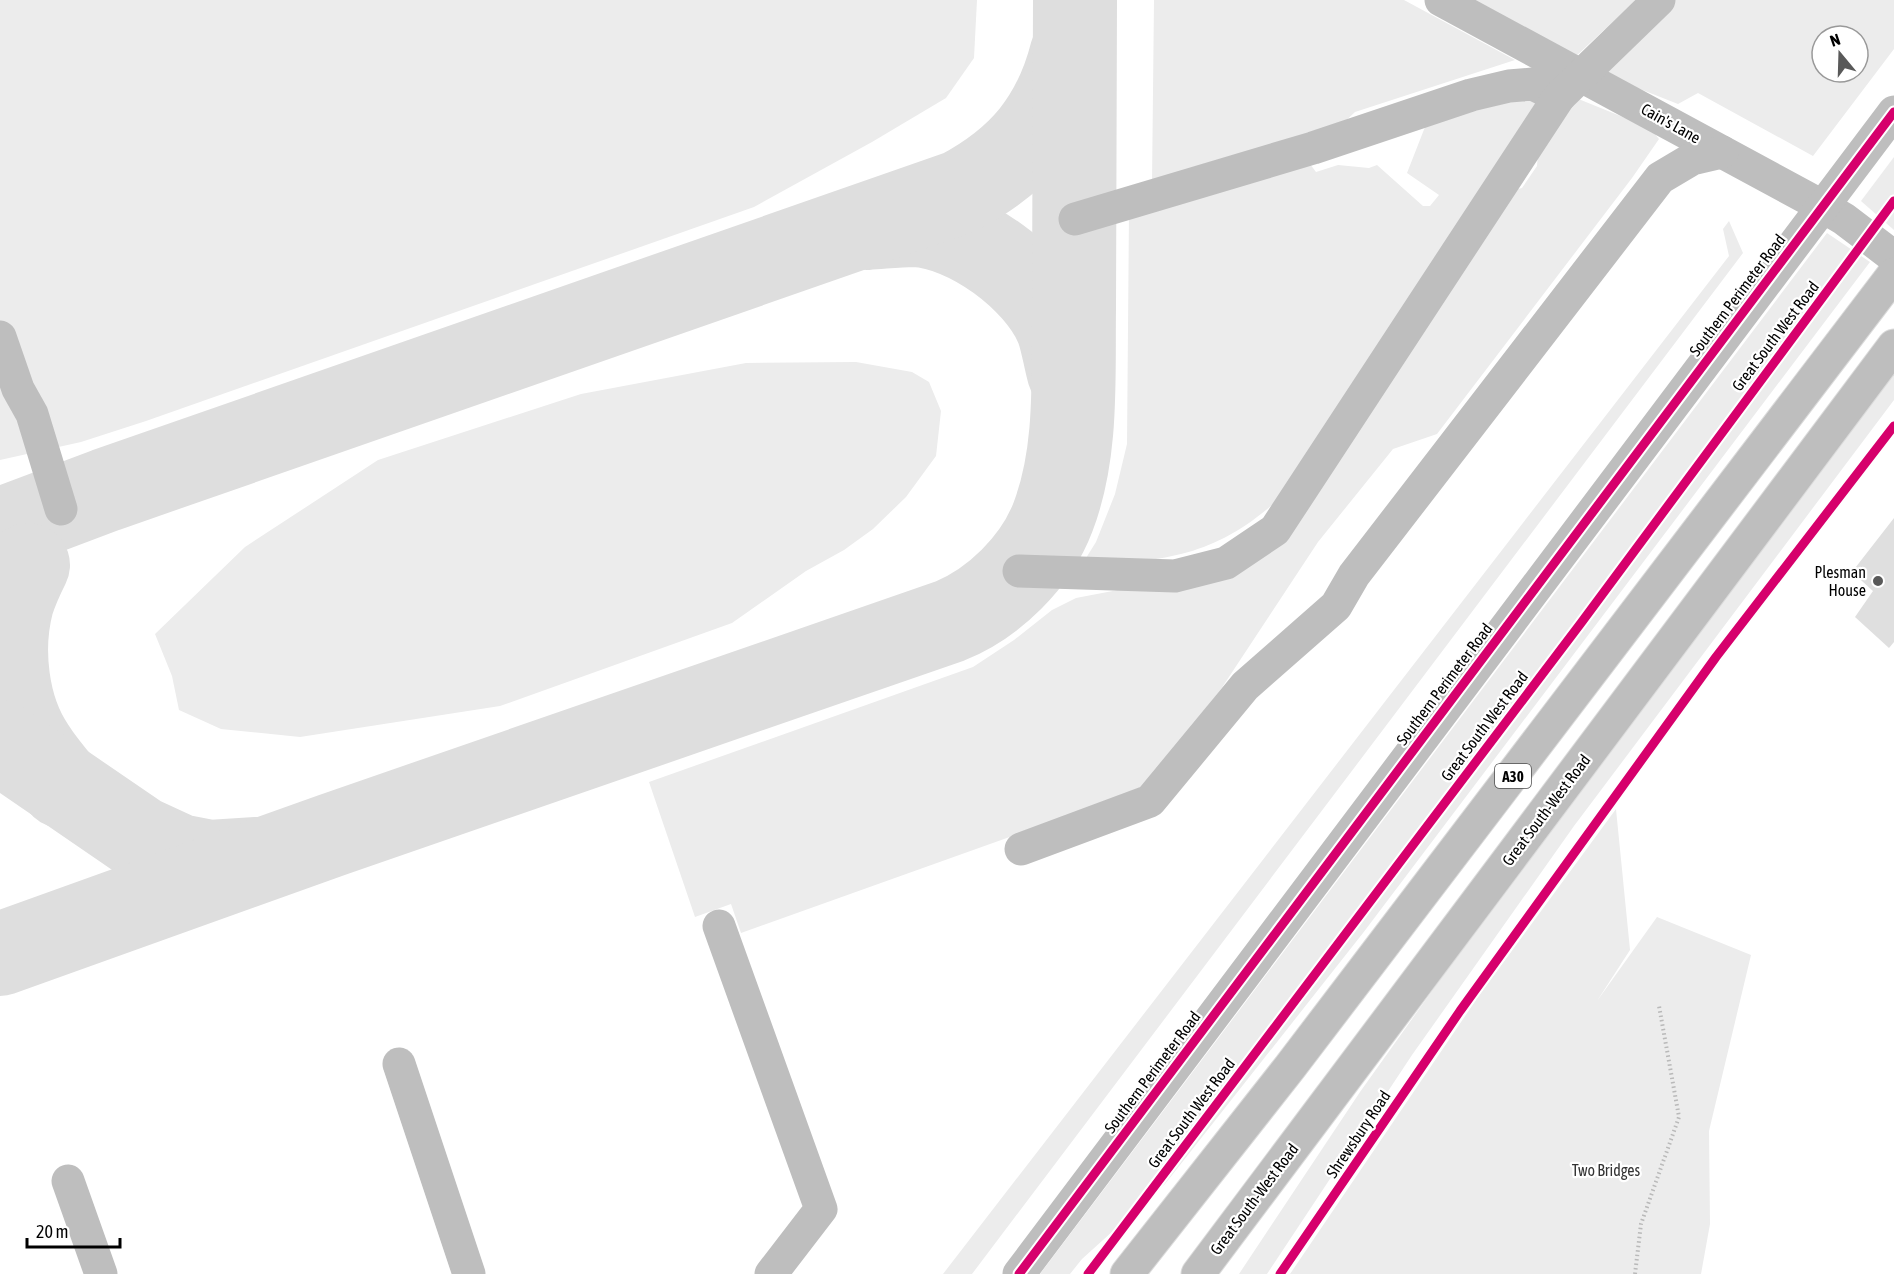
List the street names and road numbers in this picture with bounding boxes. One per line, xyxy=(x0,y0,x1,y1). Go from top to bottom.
street label: Cain's Lane xyxy=(1638,99,1704,147)
street label: Southern Perimeter Road xyxy=(1685,231,1789,359)
street label: Great South West Road xyxy=(1728,278,1822,394)
street label: Southern Perimeter Road xyxy=(1392,620,1496,748)
street label: Great South West Road xyxy=(1437,668,1531,784)
street label: Great South-West Road xyxy=(1498,751,1594,869)
road number: A30 xyxy=(1495,764,1531,788)
street label: Southern Perimeter Road xyxy=(1100,1008,1204,1136)
street label: Great South West Road xyxy=(1144,1055,1238,1171)
street label: Shrewsbury Road xyxy=(1322,1087,1394,1181)
street label: Great South-West Road xyxy=(1206,1140,1302,1258)

